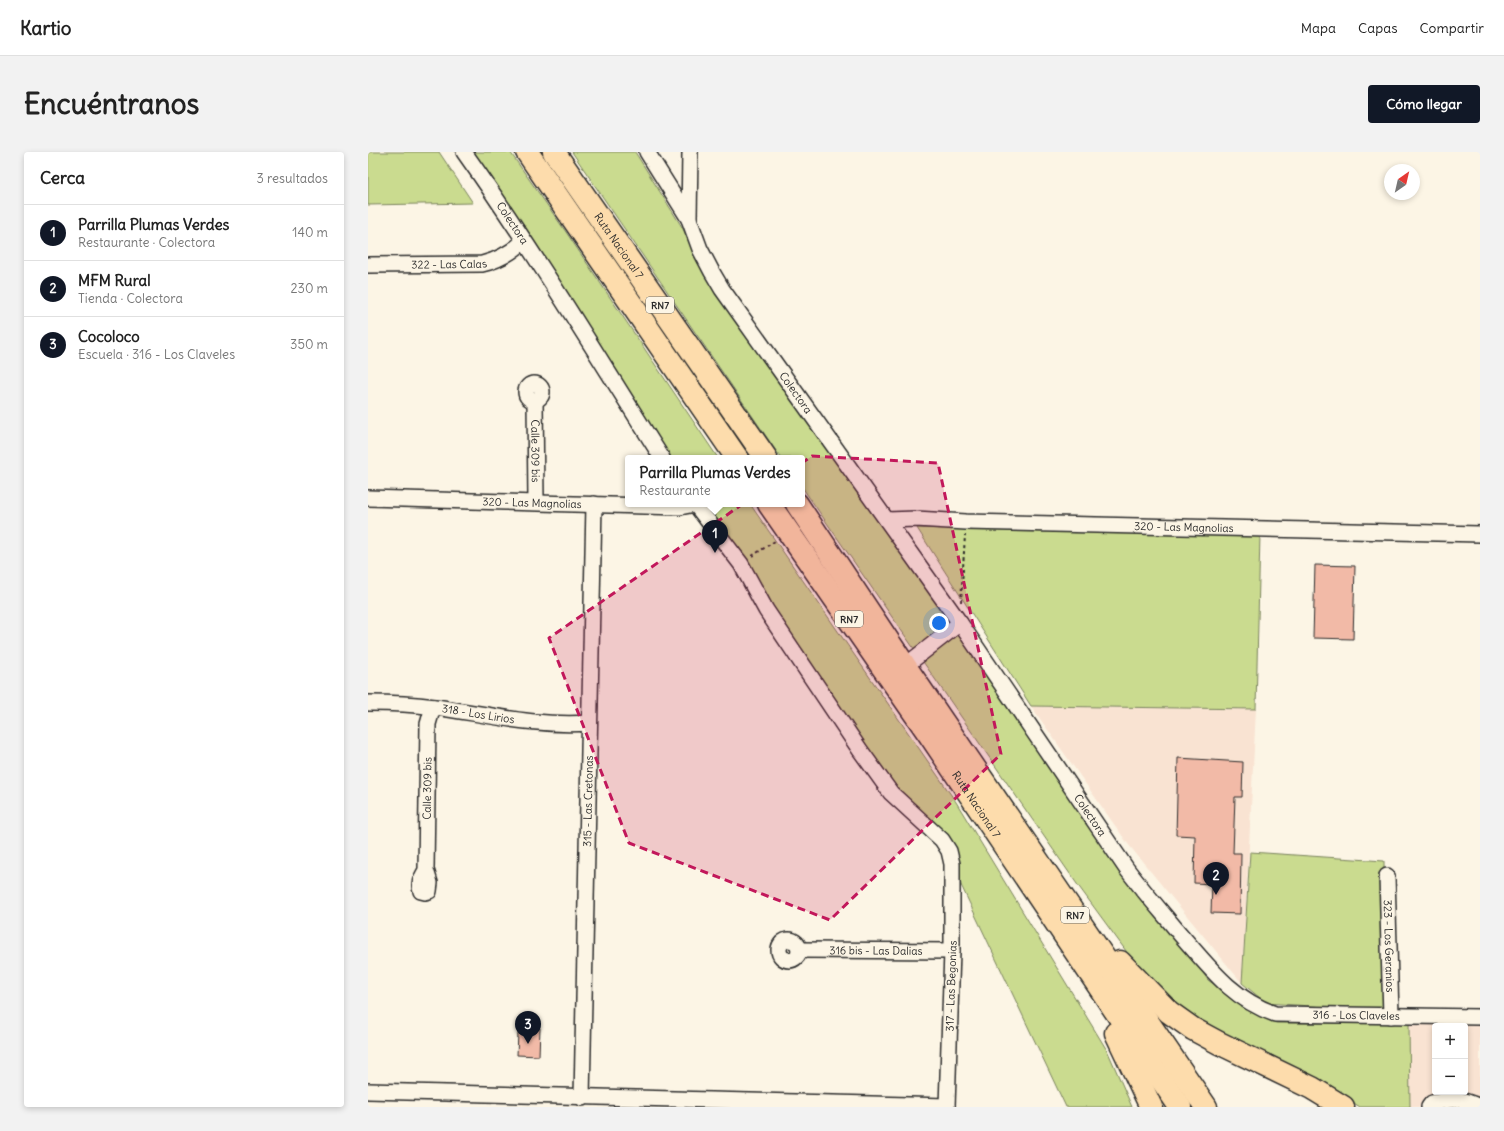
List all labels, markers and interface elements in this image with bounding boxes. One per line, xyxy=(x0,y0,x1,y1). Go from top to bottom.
text: Kartio xyxy=(20,16,72,40)
text: Mapa xyxy=(1301,19,1336,37)
text: Capas xyxy=(1358,19,1398,37)
text: Compartir xyxy=(1420,19,1484,37)
button: Cómo llegar xyxy=(1368,85,1480,123)
text: Encuéntranos xyxy=(24,86,199,122)
north arrow xyxy=(1384,164,1420,200)
text: Cerca xyxy=(40,167,85,189)
text: 3 resultados xyxy=(257,170,328,187)
street label: Colectora xyxy=(493,199,532,247)
street label: Ruta Nacional 7 xyxy=(591,210,647,282)
text: Parrilla Plumas Verdes xyxy=(78,215,229,234)
text: 1 xyxy=(50,224,56,241)
text: 140 m xyxy=(292,224,328,241)
text: Restaurante · Colectora xyxy=(78,234,215,251)
street label: 322 - Las Calas xyxy=(411,256,488,272)
text: MFM Rural xyxy=(78,271,151,290)
text: 2 xyxy=(49,280,57,297)
text: 230 m xyxy=(290,280,328,297)
text: Tienda · Colectora xyxy=(78,290,183,307)
road number: RN7 xyxy=(646,297,674,313)
text: Cocoloco xyxy=(78,327,140,346)
text: 3 xyxy=(49,336,57,353)
text: 350 m xyxy=(290,336,328,353)
text: Escuela · 316 - Los Claveles xyxy=(78,346,235,363)
street label: Colectora xyxy=(776,369,815,416)
street label: Calle 309 bis xyxy=(528,419,543,483)
popup xyxy=(625,455,805,507)
text: Parrilla Plumas Verdes xyxy=(639,463,791,482)
text: Restaurante xyxy=(639,482,711,499)
street label: 320 - Las Magnolias xyxy=(482,494,582,511)
street label: 320 - Las Magnolias xyxy=(1134,519,1234,535)
pin: 1 xyxy=(702,520,728,553)
road number: RN7 xyxy=(835,611,863,627)
your location xyxy=(929,613,949,633)
street label: 318 - Los Lirios xyxy=(441,701,515,726)
street label: 315 - Las Cretonas xyxy=(580,755,596,847)
street label: Calle 309 bis xyxy=(420,757,435,820)
street label: Ruta Nacional 7 xyxy=(949,768,1004,841)
street label: Colectora xyxy=(1071,791,1109,839)
pin: 2 xyxy=(1203,862,1229,895)
street label: 323 - Los Geranios xyxy=(1381,899,1397,993)
road number: RN7 xyxy=(1061,907,1089,923)
street label: 317 - Las Begonias xyxy=(942,940,960,1032)
street label: 316 bis - Las Dalias xyxy=(829,943,923,958)
street label: 316 - Los Claveles xyxy=(1312,1008,1400,1023)
pin: 3 xyxy=(515,1011,541,1044)
map controls xyxy=(1432,1023,1468,1095)
button: + xyxy=(1432,1023,1468,1059)
button: − xyxy=(1432,1059,1468,1095)

